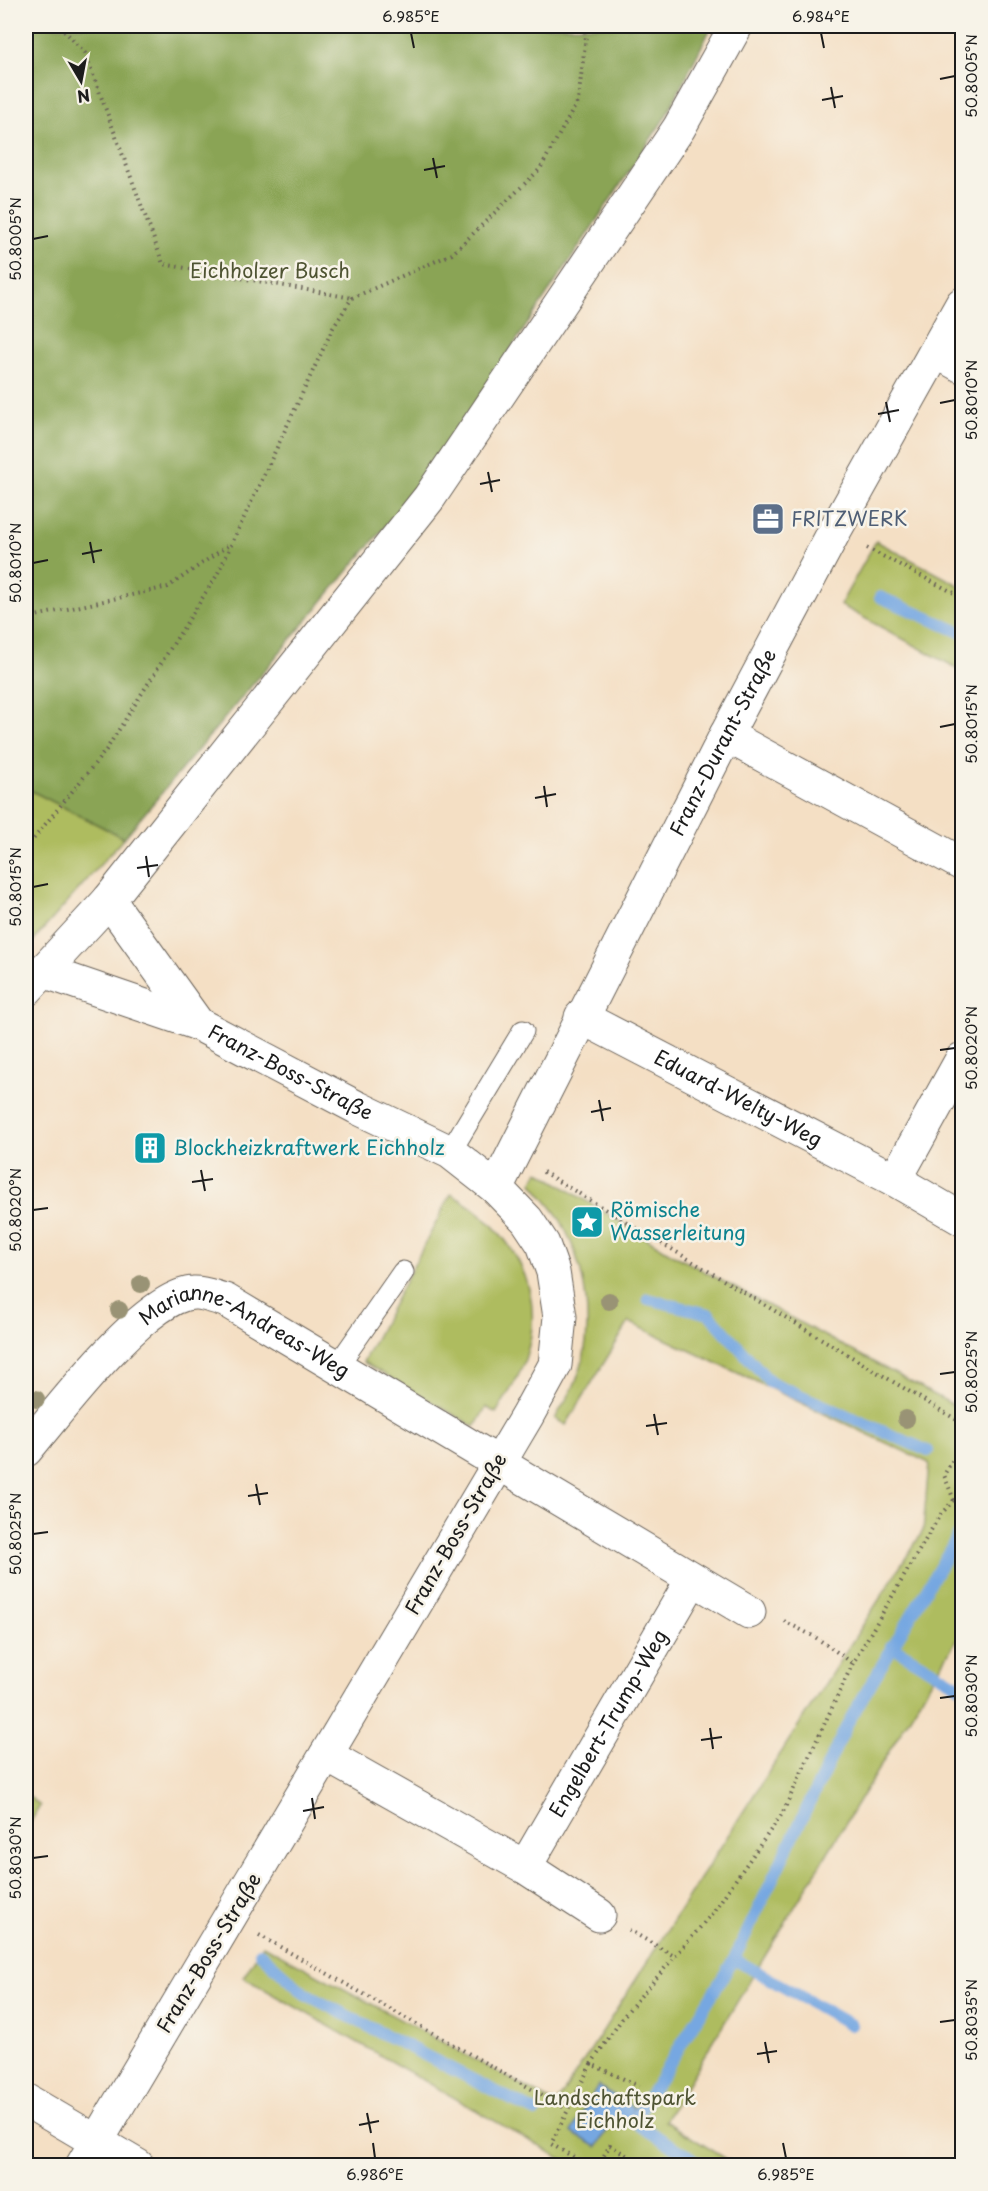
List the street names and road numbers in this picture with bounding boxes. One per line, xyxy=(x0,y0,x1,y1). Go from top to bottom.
street label: Franz-Durant-Straße xyxy=(661,643,783,841)
street label: Franz-Boss-Straße xyxy=(203,1016,378,1127)
street label: Eduard-Welty-Weg xyxy=(649,1042,828,1154)
street label: Marianne-Andreas-Weg xyxy=(132,1277,356,1385)
street label: Franz-Boss-Straße xyxy=(397,1447,514,1620)
street label: Engelbert-Trump-Weg xyxy=(541,1624,674,1822)
street label: Franz-Boss-Straße xyxy=(148,1867,268,2038)

